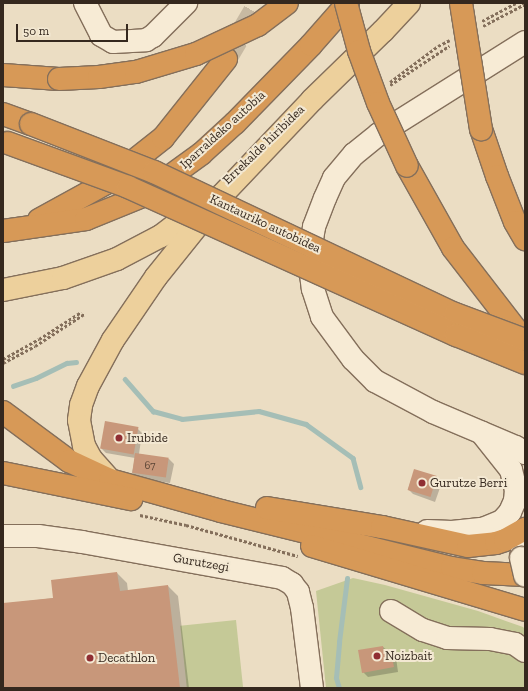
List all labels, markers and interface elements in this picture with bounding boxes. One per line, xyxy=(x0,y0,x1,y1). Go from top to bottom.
scale bar xyxy=(18,16,130,42)
text: 50 m xyxy=(23,24,49,38)
street label: Iparraldeko autobia xyxy=(177,88,269,172)
street label: Errekalde hiribidea xyxy=(220,102,308,188)
street label: Kantauriko autobidea xyxy=(207,191,323,257)
place label: Irubide xyxy=(127,430,168,446)
marker: Irubide xyxy=(114,433,124,443)
house number: 67 xyxy=(144,459,156,473)
place label: Gurutze Berri xyxy=(430,475,507,491)
marker: Gurutze Berri xyxy=(417,478,427,488)
street label: Gurutzegi xyxy=(172,550,230,576)
place label: Noizbait xyxy=(385,648,432,664)
place label: Decathlon xyxy=(98,650,155,666)
marker: Noizbait xyxy=(372,651,382,661)
marker: Decathlon xyxy=(85,653,95,663)

